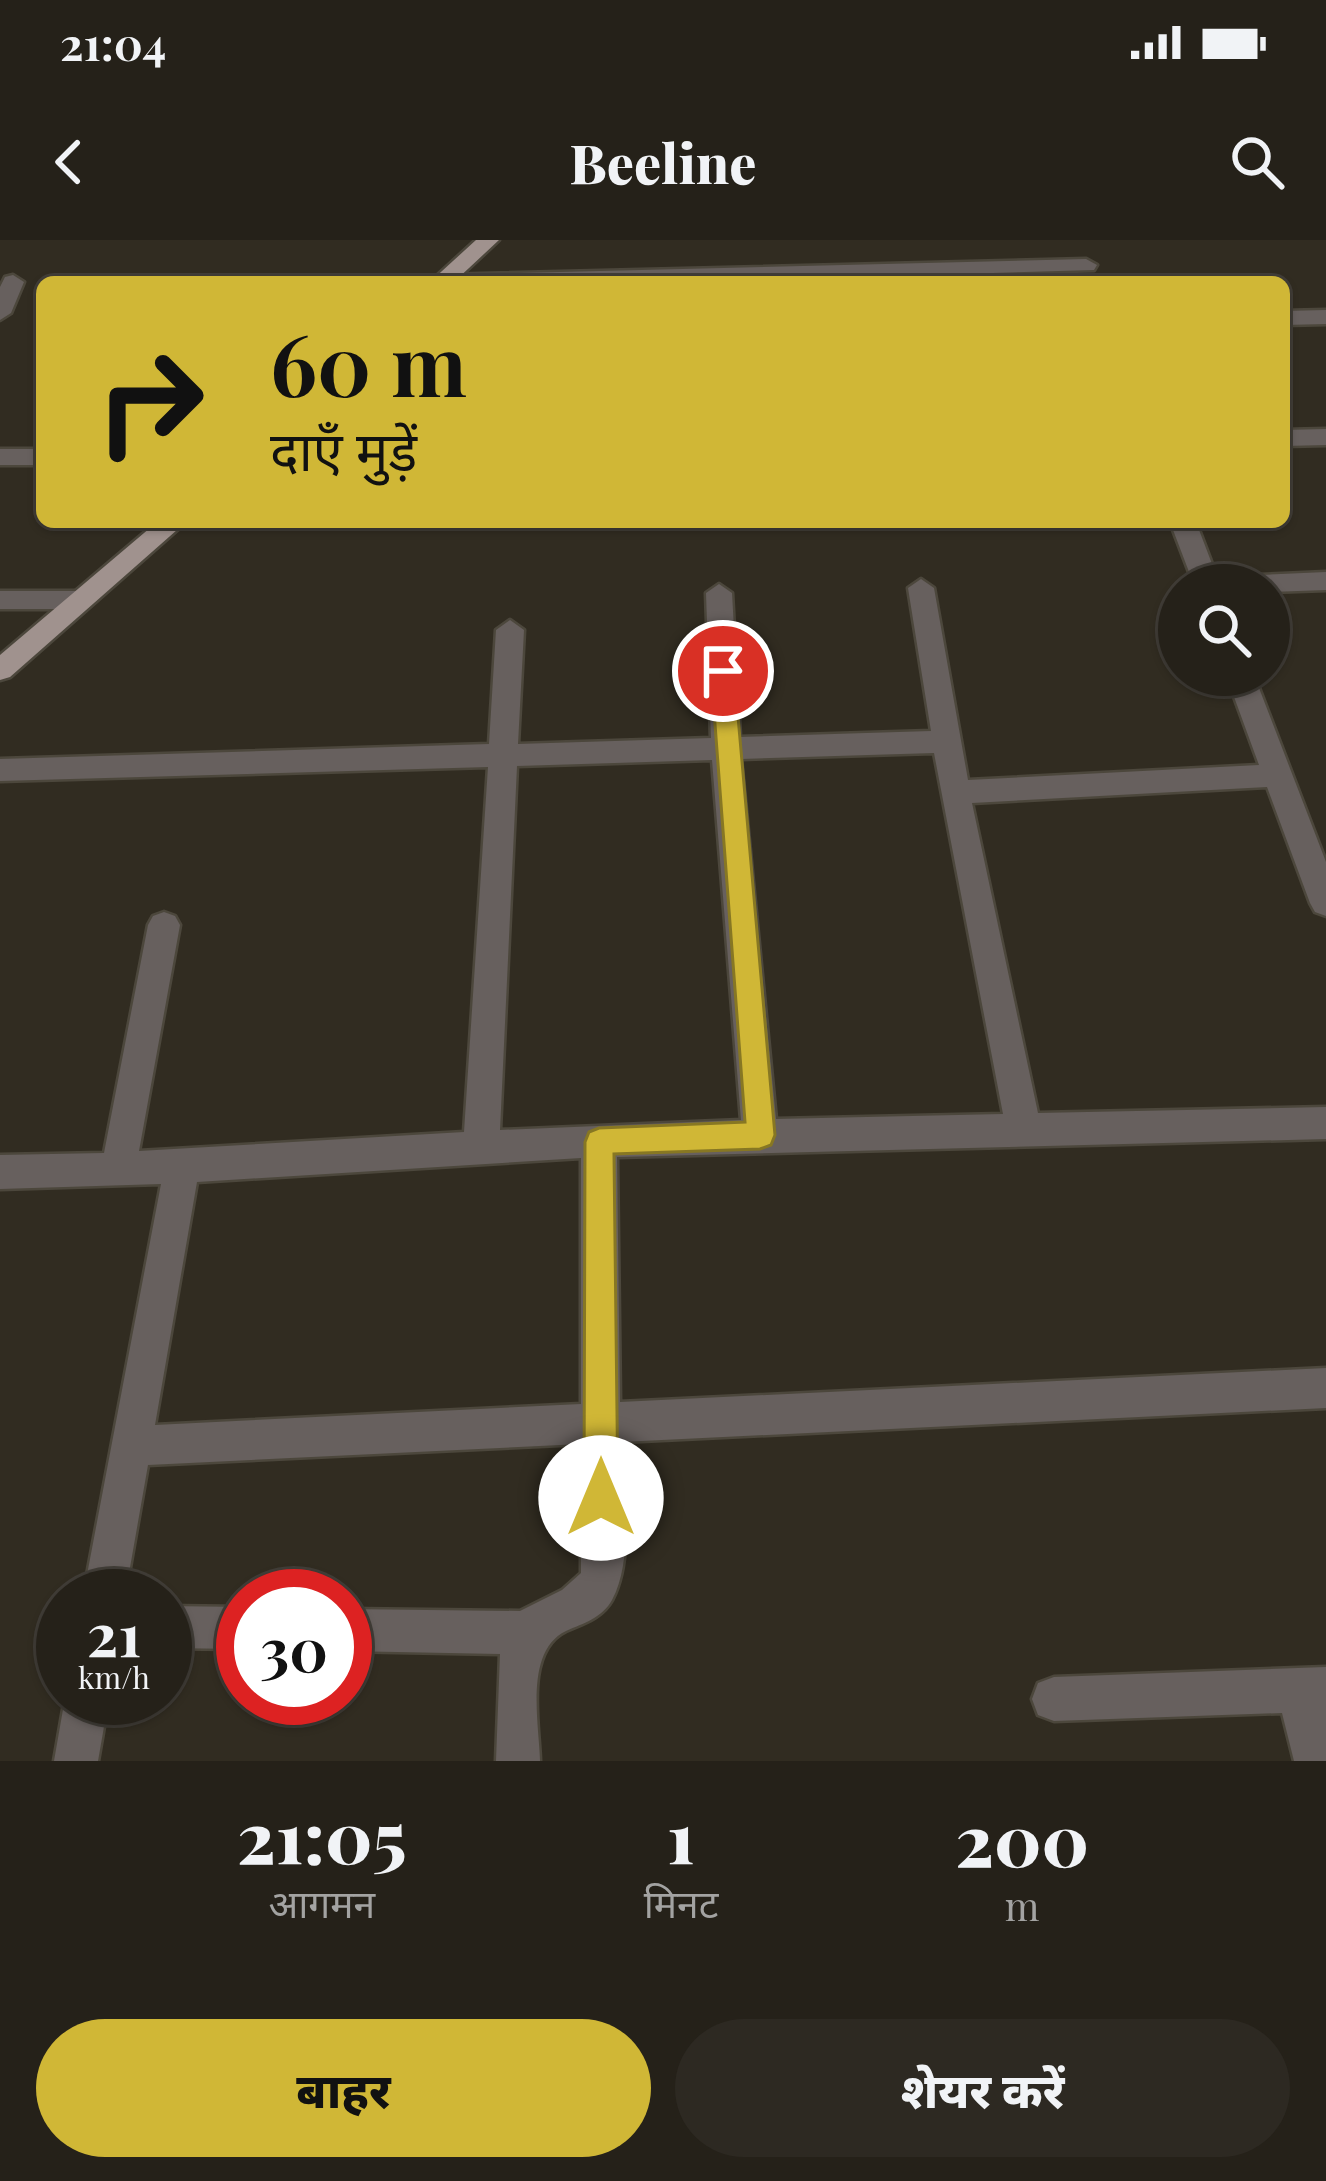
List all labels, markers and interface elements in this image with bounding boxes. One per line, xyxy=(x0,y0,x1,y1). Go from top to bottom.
text: 21:04 xyxy=(60,12,166,72)
text: Beeline xyxy=(570,126,756,198)
icon: back xyxy=(36,129,102,195)
icon: search xyxy=(1224,129,1290,195)
text: 60 m xyxy=(270,306,467,418)
icon: right xyxy=(72,324,228,480)
text: दाएँ मुड़ें xyxy=(270,413,417,485)
map controls xyxy=(1158,564,1290,696)
button: search xyxy=(1158,564,1290,696)
pin xyxy=(672,620,774,722)
icon: arrive xyxy=(690,638,756,704)
position arrow xyxy=(538,1435,664,1561)
speed limit sign: 30 xyxy=(216,1569,372,1725)
text: 21 xyxy=(87,1592,141,1672)
text: km/h xyxy=(78,1657,150,1697)
text: 21:05 xyxy=(237,1786,407,1882)
text: 1 xyxy=(667,1786,695,1882)
text: 200 xyxy=(955,1789,1089,1885)
text: आगमन xyxy=(268,1876,375,1928)
text: मिनट xyxy=(644,1876,718,1928)
text: m xyxy=(1005,1879,1039,1931)
button: बाहर xyxy=(36,2019,651,2157)
button: शेयर करें xyxy=(675,2019,1290,2157)

